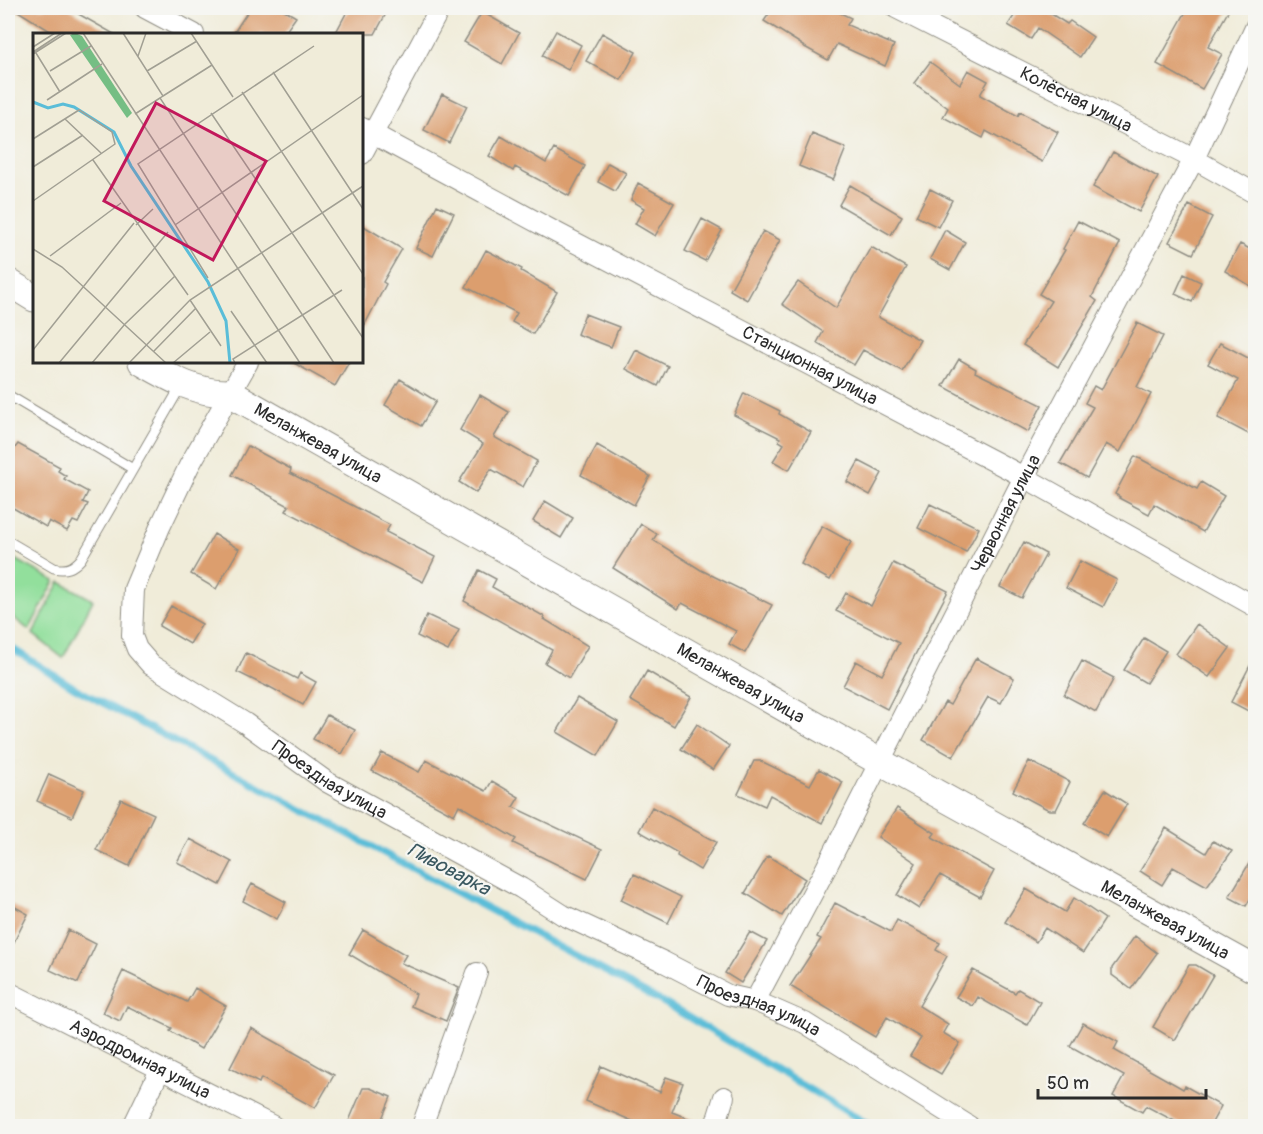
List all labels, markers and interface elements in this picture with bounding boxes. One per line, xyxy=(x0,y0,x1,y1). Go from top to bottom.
inset map xyxy=(33,33,363,363)
street label: Колёсная улица xyxy=(1016,61,1136,137)
street label: Станционная улица xyxy=(738,320,882,410)
street label: Меланжевая улица xyxy=(250,398,386,488)
street label: Червонная улица xyxy=(966,450,1046,577)
street label: Меланжевая улица xyxy=(673,638,809,728)
street label: Проездная улица xyxy=(268,735,391,824)
water label: Пивоварка xyxy=(404,837,496,902)
street label: Меланжевая улица xyxy=(1097,875,1234,965)
street label: Проездная улица xyxy=(693,969,825,1041)
street label: Аэродромная улица xyxy=(66,1014,214,1104)
scale bar xyxy=(1038,1062,1206,1100)
text: 50 m xyxy=(1047,1072,1089,1095)

